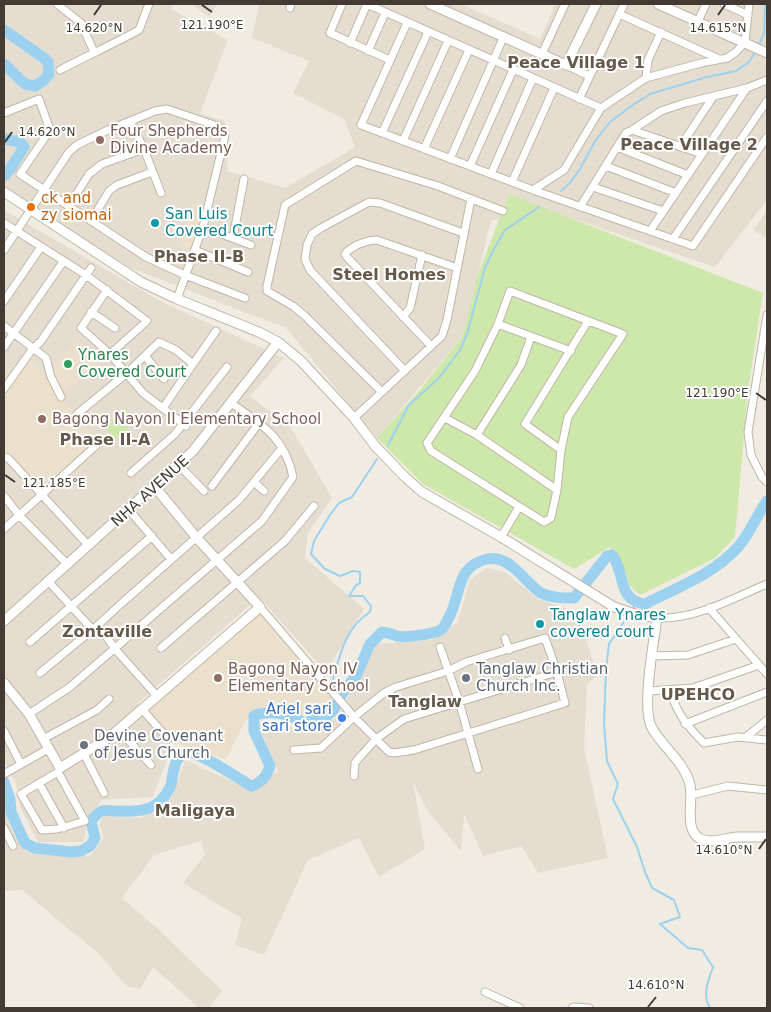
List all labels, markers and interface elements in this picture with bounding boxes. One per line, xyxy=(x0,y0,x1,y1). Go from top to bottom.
text: 121.190°E xyxy=(180,18,244,32)
text: 14.620°N xyxy=(66,21,122,35)
text: 14.615°N xyxy=(690,21,746,35)
district label: Peace Village 1 xyxy=(507,53,645,72)
place label: Four Shepherds Divine Academy xyxy=(110,122,232,157)
text: 14.620°N xyxy=(19,125,75,139)
marker: Four Shepherds Divine Academy xyxy=(94,134,106,146)
district label: Peace Village 2 xyxy=(620,135,758,154)
place label: ck and zy siomai xyxy=(41,189,112,224)
marker: ck and zy siomai xyxy=(25,201,37,213)
place label: San Luis Covered Court xyxy=(165,205,273,240)
marker: San Luis Covered Court xyxy=(149,217,161,229)
district label: Phase II-B xyxy=(154,247,244,266)
district label: Steel Homes xyxy=(332,265,446,284)
place label: Ynares Covered Court xyxy=(77,346,186,381)
marker: Ynares Covered Court xyxy=(62,358,74,370)
text: 121.190°E xyxy=(685,386,749,400)
place label: Bagong Nayon II Elementary School xyxy=(52,410,321,428)
marker: Bagong Nayon II Elementary School xyxy=(36,413,48,425)
district label: Phase II-A xyxy=(60,430,151,449)
street label: NHA AVENUE xyxy=(107,451,193,531)
text: 121.185°E xyxy=(22,476,86,490)
place label: Tanglaw Ynares covered court xyxy=(549,606,666,641)
marker: Tanglaw Ynares covered court xyxy=(534,618,546,630)
district label: Zontaville xyxy=(62,622,152,641)
place label: Bagong Nayon IV Elementary School xyxy=(228,660,369,695)
place label: Tanglaw Christian Church Inc. xyxy=(475,660,608,695)
marker: Bagong Nayon IV Elementary School xyxy=(212,672,224,684)
marker: Tanglaw Christian Church Inc. xyxy=(460,672,472,684)
district label: UPEHCO xyxy=(661,685,735,704)
district label: Tanglaw xyxy=(388,692,462,711)
place label: Ariel sari sari store xyxy=(262,700,332,735)
marker: Ariel sari sari store xyxy=(336,712,348,724)
place label: Devine Covenant of Jesus Church xyxy=(94,727,223,762)
marker: Devine Covenant of Jesus Church xyxy=(78,739,90,751)
district label: Maligaya xyxy=(155,801,235,820)
text: 14.610°N xyxy=(696,843,752,857)
text: 14.610°N xyxy=(628,978,684,992)

